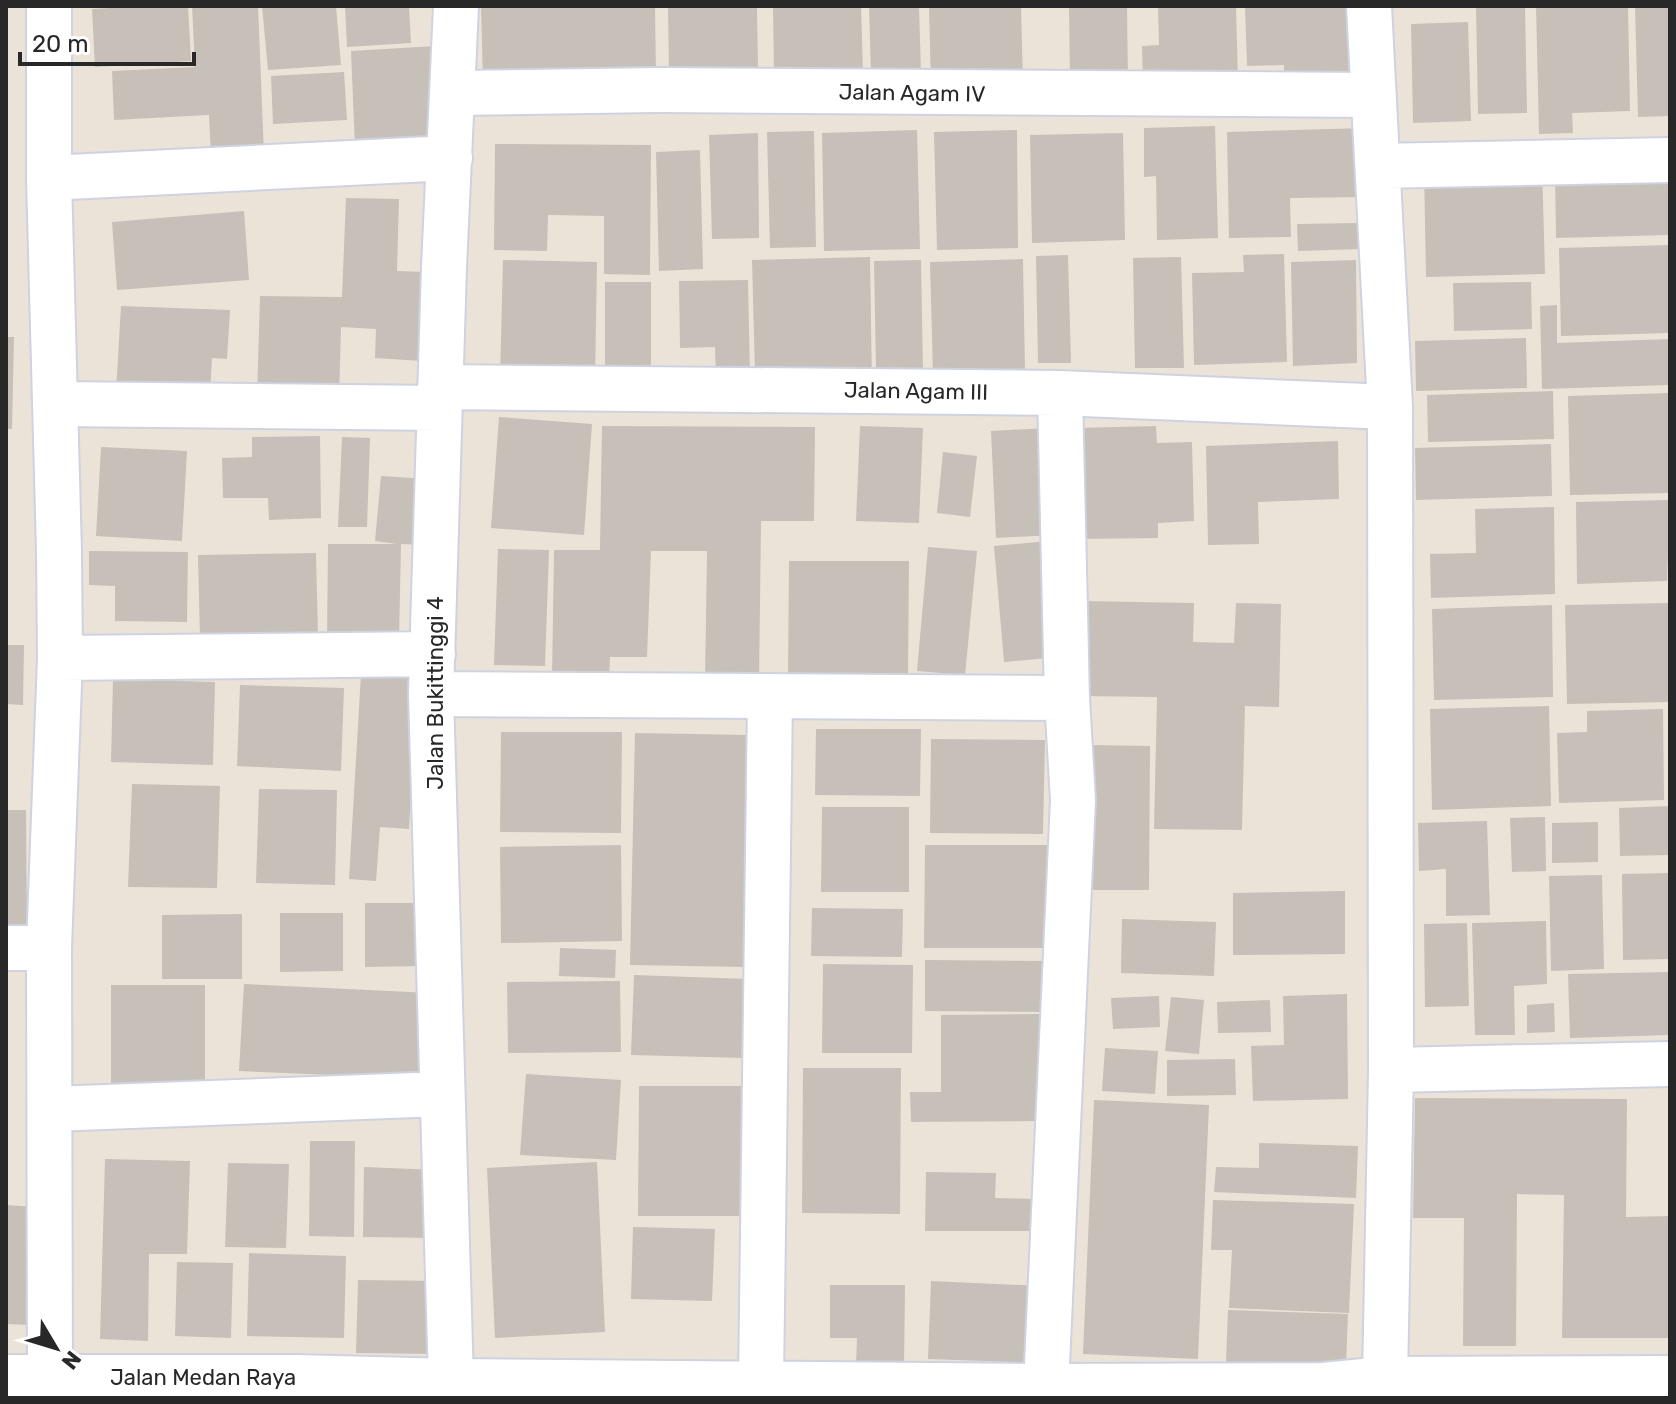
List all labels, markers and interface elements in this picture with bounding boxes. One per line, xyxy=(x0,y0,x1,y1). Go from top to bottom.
scale bar xyxy=(20,16,194,66)
text: 20 m xyxy=(32,30,89,58)
street label: Jalan Agam IV xyxy=(838,78,986,108)
street label: Jalan Agam III xyxy=(844,376,988,406)
street label: Jalan Bukittinggi 4 xyxy=(422,596,449,790)
north arrow xyxy=(16,1308,96,1388)
text: N xyxy=(56,1345,87,1375)
street label: Jalan Medan Raya xyxy=(110,1364,296,1391)

